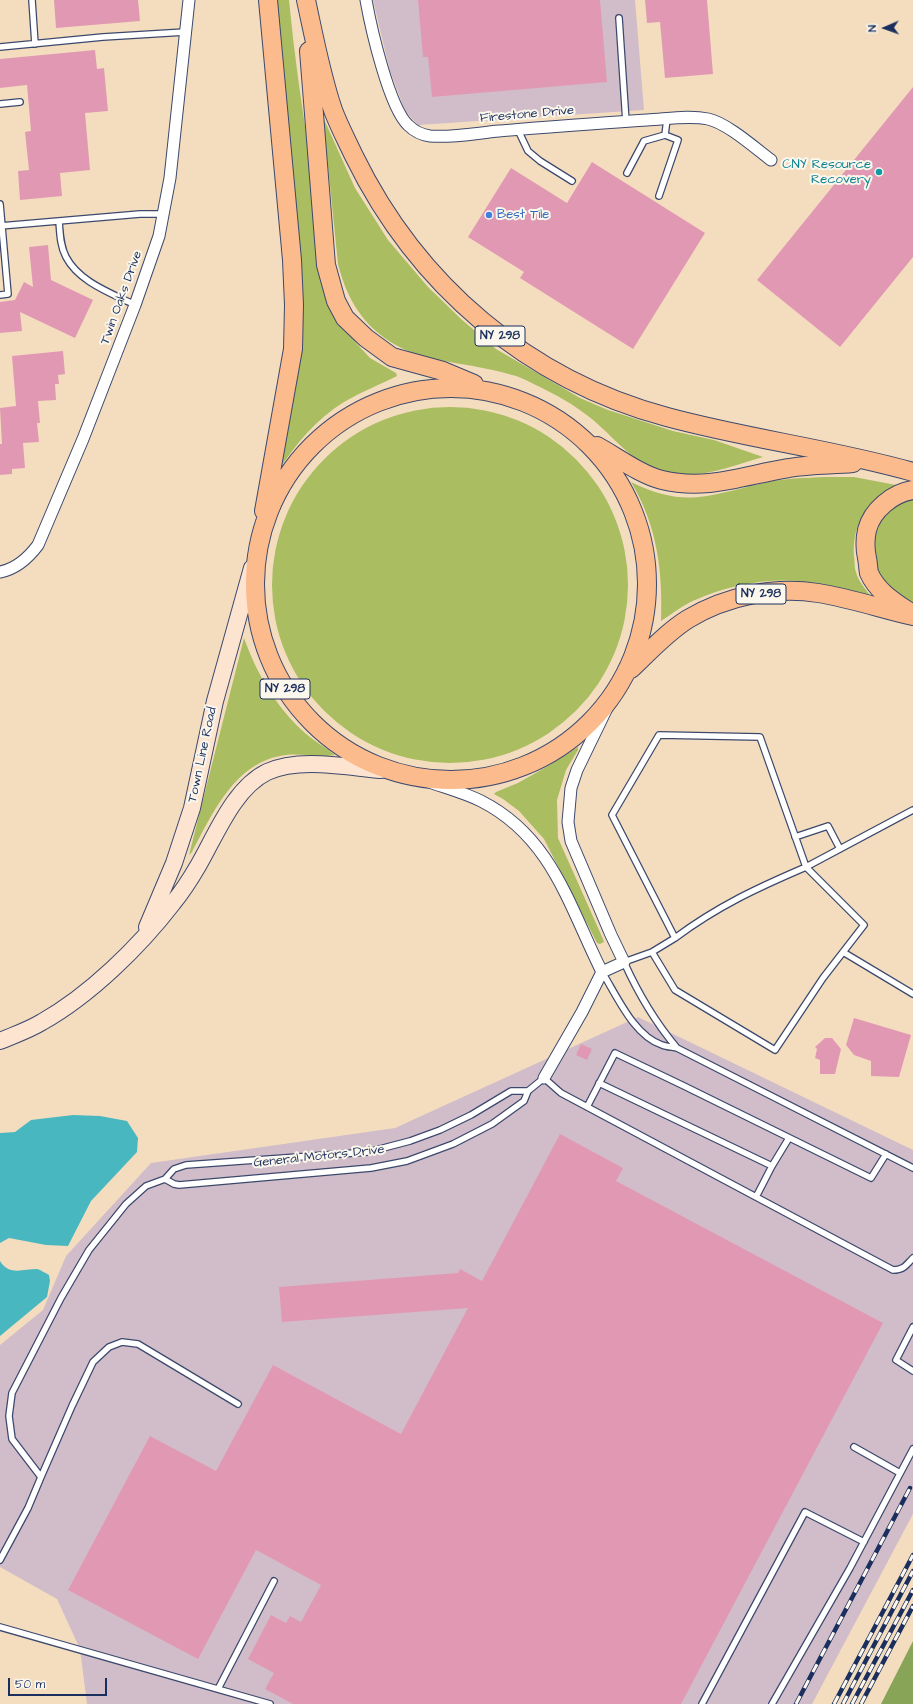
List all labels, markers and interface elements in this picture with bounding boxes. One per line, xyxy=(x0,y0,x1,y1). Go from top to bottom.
north arrow xyxy=(865,8,905,48)
text: N xyxy=(865,25,880,32)
street label: Firestone Drive xyxy=(479,103,575,127)
place label: CNY Resource Recovery xyxy=(782,157,871,188)
marker: CNY Resource Recovery xyxy=(874,167,884,177)
place label: Best Tile xyxy=(497,207,549,223)
marker: Best Tile xyxy=(484,210,494,220)
street label: Twin Oaks Drive xyxy=(98,249,146,347)
road number: NY 298 xyxy=(475,326,525,346)
road number: NY 298 xyxy=(736,584,786,604)
road number: NY 298 xyxy=(260,679,310,699)
street label: Town Line Road xyxy=(185,706,221,804)
street label: General Motors Drive xyxy=(253,1142,385,1172)
scale bar xyxy=(10,1670,109,1696)
text: 50 m xyxy=(15,1676,45,1693)

